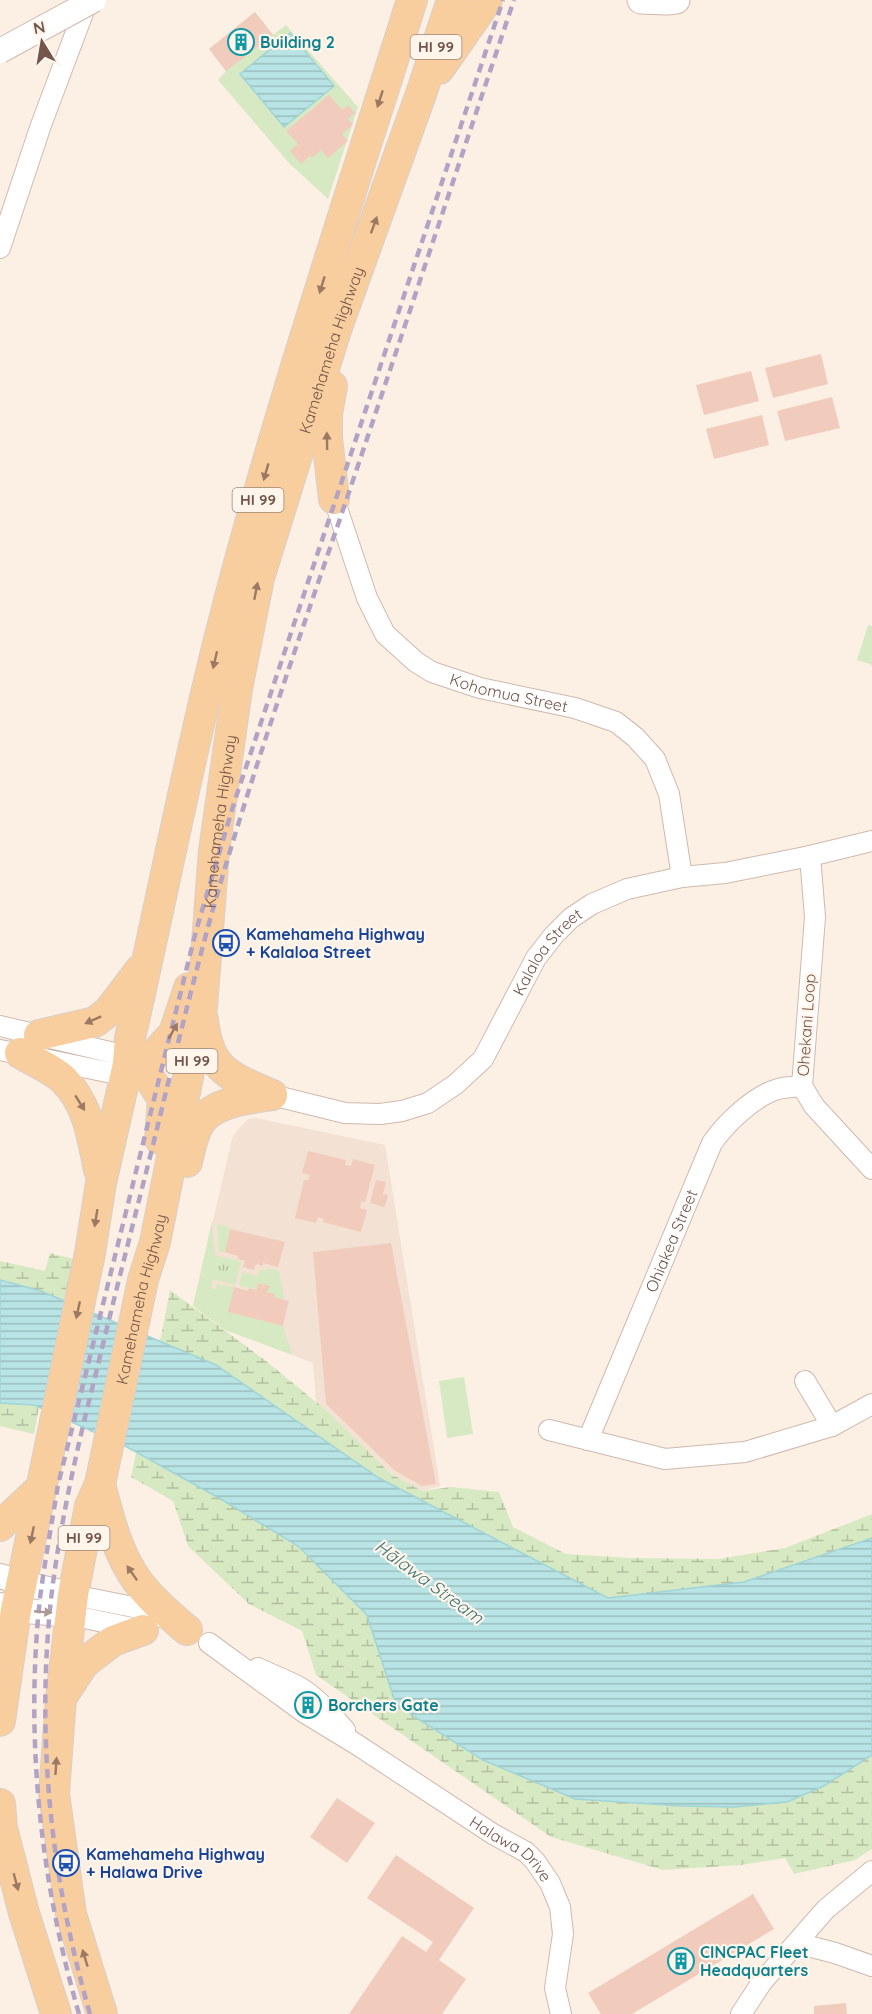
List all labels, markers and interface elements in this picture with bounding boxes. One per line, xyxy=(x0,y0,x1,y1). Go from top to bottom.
north arrow xyxy=(12,12,72,72)
text: N xyxy=(31,16,47,38)
building icon: Building 2 xyxy=(226,27,256,57)
place label: Building 2 xyxy=(260,32,335,52)
road number: HI 99 xyxy=(410,35,462,59)
one-way arrow xyxy=(375,90,384,108)
one-way arrow xyxy=(369,216,379,234)
street label: Kamehameha Highway xyxy=(294,264,368,436)
one-way arrow xyxy=(317,276,326,294)
one-way arrow xyxy=(323,431,332,450)
one-way arrow xyxy=(261,463,270,481)
road number: HI 99 xyxy=(232,488,284,512)
one-way arrow xyxy=(252,581,262,600)
one-way arrow xyxy=(209,651,219,669)
street label: Kohomua Street xyxy=(447,669,570,716)
street label: Kamehameha Highway xyxy=(200,733,240,909)
street label: Kalaloa Street xyxy=(508,904,586,999)
place label: Kamehameha Highway + Kalaloa Street xyxy=(246,924,425,962)
bus stop icon: Kamehameha Highway + Kalaloa Street xyxy=(211,928,241,958)
street label: Ohekani Loop xyxy=(792,973,820,1077)
one-way arrow xyxy=(84,1016,101,1025)
one-way arrow xyxy=(168,1022,178,1039)
road number: HI 99 xyxy=(166,1049,218,1073)
one-way arrow xyxy=(74,1095,85,1111)
street label: Ohiakea Street xyxy=(641,1186,702,1295)
one-way arrow xyxy=(91,1209,100,1228)
street label: Kamehameha Highway xyxy=(111,1212,170,1386)
one-way arrow xyxy=(73,1301,82,1320)
one-way arrow xyxy=(27,1526,36,1545)
road number: HI 99 xyxy=(58,1526,110,1550)
water label: Hālawa Stream xyxy=(371,1535,489,1629)
one-way arrow xyxy=(126,1565,138,1581)
one-way arrow xyxy=(34,1607,53,1617)
building icon: Borchers Gate xyxy=(293,1690,323,1720)
place label: Borchers Gate xyxy=(328,1695,439,1715)
one-way arrow xyxy=(51,1757,61,1776)
street label: Halawa Drive xyxy=(466,1811,556,1886)
place label: Kamehameha Highway + Halawa Drive xyxy=(86,1844,265,1882)
bus stop icon: Kamehameha Highway + Halawa Drive xyxy=(51,1848,81,1878)
one-way arrow xyxy=(12,1873,22,1891)
place label: CINCPAC Fleet Headquarters xyxy=(700,1942,808,1980)
building icon: CINCPAC Fleet Headquarters xyxy=(666,1946,696,1976)
one-way arrow xyxy=(80,1949,89,1967)

